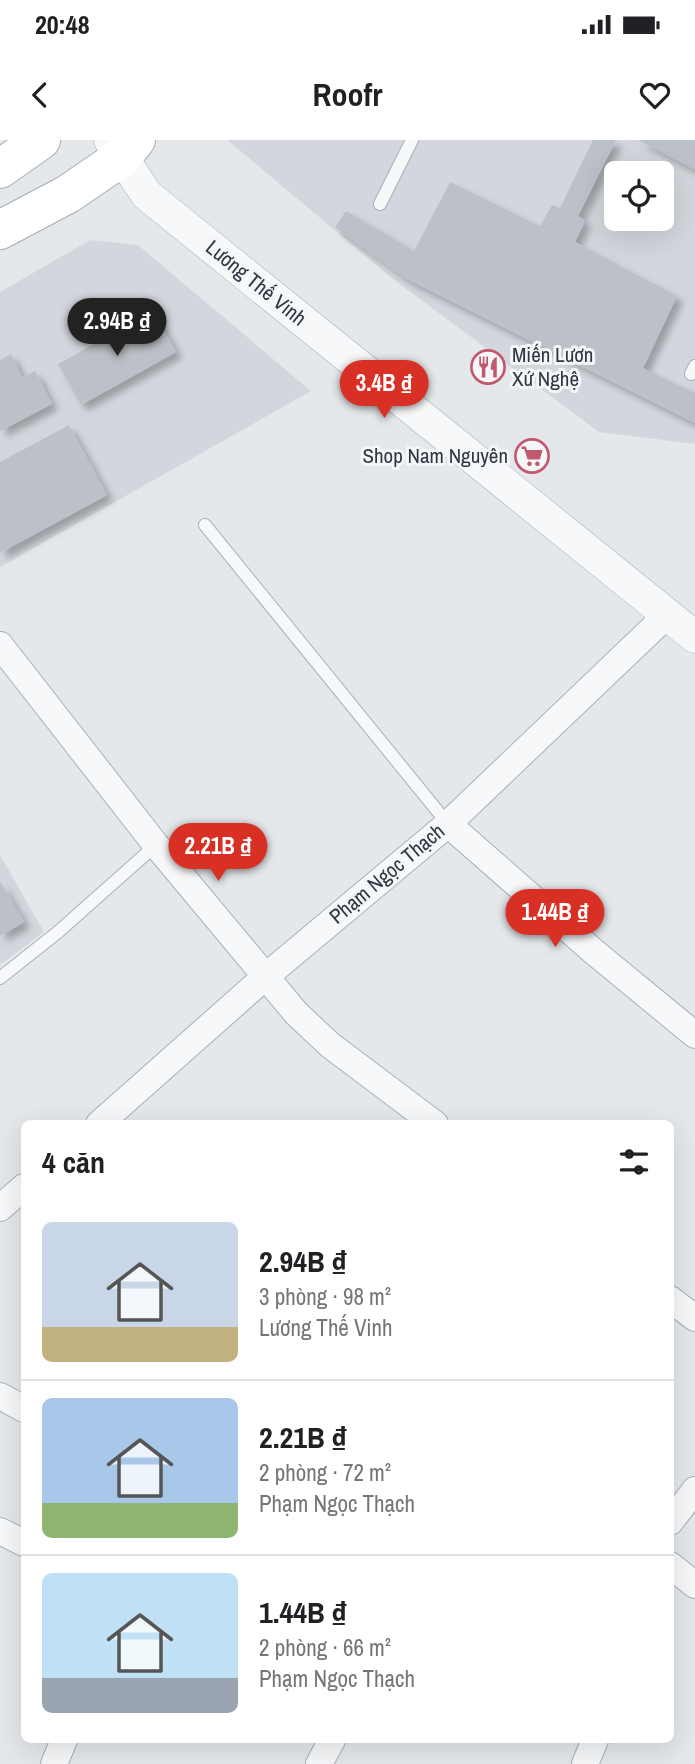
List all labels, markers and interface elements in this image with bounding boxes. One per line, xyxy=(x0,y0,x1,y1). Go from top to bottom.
text: 20:48 xyxy=(35,7,90,42)
text: Roofr xyxy=(313,73,382,116)
icon: back xyxy=(21,76,59,114)
icon: heart xyxy=(636,76,674,114)
map controls xyxy=(604,161,674,231)
button: locate xyxy=(604,161,674,231)
street label: Lương Thế Vinh xyxy=(200,233,313,332)
pin: 2.94B ₫ xyxy=(52,298,182,358)
text: 2.94B ₫ xyxy=(83,305,151,336)
place label: Miến Lươn Xứ Nghệ xyxy=(512,340,593,393)
restaurant icon: Miến Lươn Xứ Nghệ xyxy=(469,348,507,386)
pin: 3.4B ₫ xyxy=(327,360,441,420)
text: 3.4B ₫ xyxy=(356,367,412,398)
supermarket icon: Shop Nam Nguyên xyxy=(513,437,551,475)
place label: Shop Nam Nguyên xyxy=(363,441,508,470)
street label: Phạm Ngọc Thạch xyxy=(323,817,451,930)
pin: 2.21B ₫ xyxy=(153,824,283,883)
text: 2.21B ₫ xyxy=(184,830,252,861)
pin: 1.44B ₫ xyxy=(490,890,620,949)
text: 1.44B ₫ xyxy=(521,896,589,927)
text: 4 căn xyxy=(42,1142,105,1182)
icon: filters xyxy=(615,1143,653,1181)
text: 2.94B ₫ xyxy=(259,1241,347,1281)
icon: home xyxy=(98,1250,182,1334)
text: 3 phòng · 98 m² xyxy=(259,1281,391,1312)
text: Lương Thế Vinh xyxy=(259,1312,393,1343)
text: 2.21B ₫ xyxy=(259,1417,347,1457)
icon: home xyxy=(98,1426,182,1510)
text: 2 phòng · 72 m² xyxy=(259,1457,391,1488)
text: Phạm Ngọc Thạch xyxy=(259,1488,415,1519)
text: 1.44B ₫ xyxy=(259,1592,347,1632)
icon: home xyxy=(98,1601,182,1685)
text: 2 phòng · 66 m² xyxy=(259,1632,391,1663)
text: Phạm Ngọc Thạch xyxy=(259,1663,415,1694)

